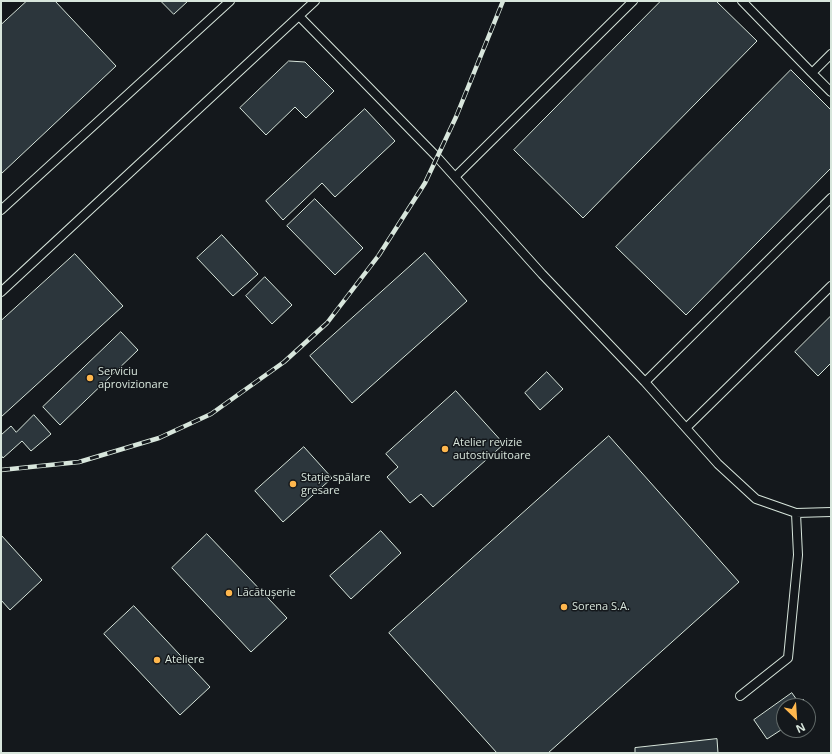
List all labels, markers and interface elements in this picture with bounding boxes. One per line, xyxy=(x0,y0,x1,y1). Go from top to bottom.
place label: Serviciu aprovizionare xyxy=(98,365,168,391)
marker: Serviciu aprovizionare xyxy=(85,373,95,383)
place label: Atelier revizie autostivuitoare xyxy=(453,436,531,462)
marker: Atelier revizie autostivuitoare xyxy=(440,444,450,454)
place label: Stație spălare gresare xyxy=(301,471,370,497)
marker: Stație spălare gresare xyxy=(288,479,298,489)
place label: Lăcătușerie xyxy=(237,586,296,600)
marker: Lăcătușerie xyxy=(224,588,234,598)
place label: Sorena S.A. xyxy=(572,600,630,614)
marker: Sorena S.A. xyxy=(559,602,569,612)
place label: Ateliere xyxy=(165,653,204,667)
marker: Ateliere xyxy=(152,655,162,665)
north arrow xyxy=(776,698,816,738)
text: N xyxy=(794,720,808,737)

